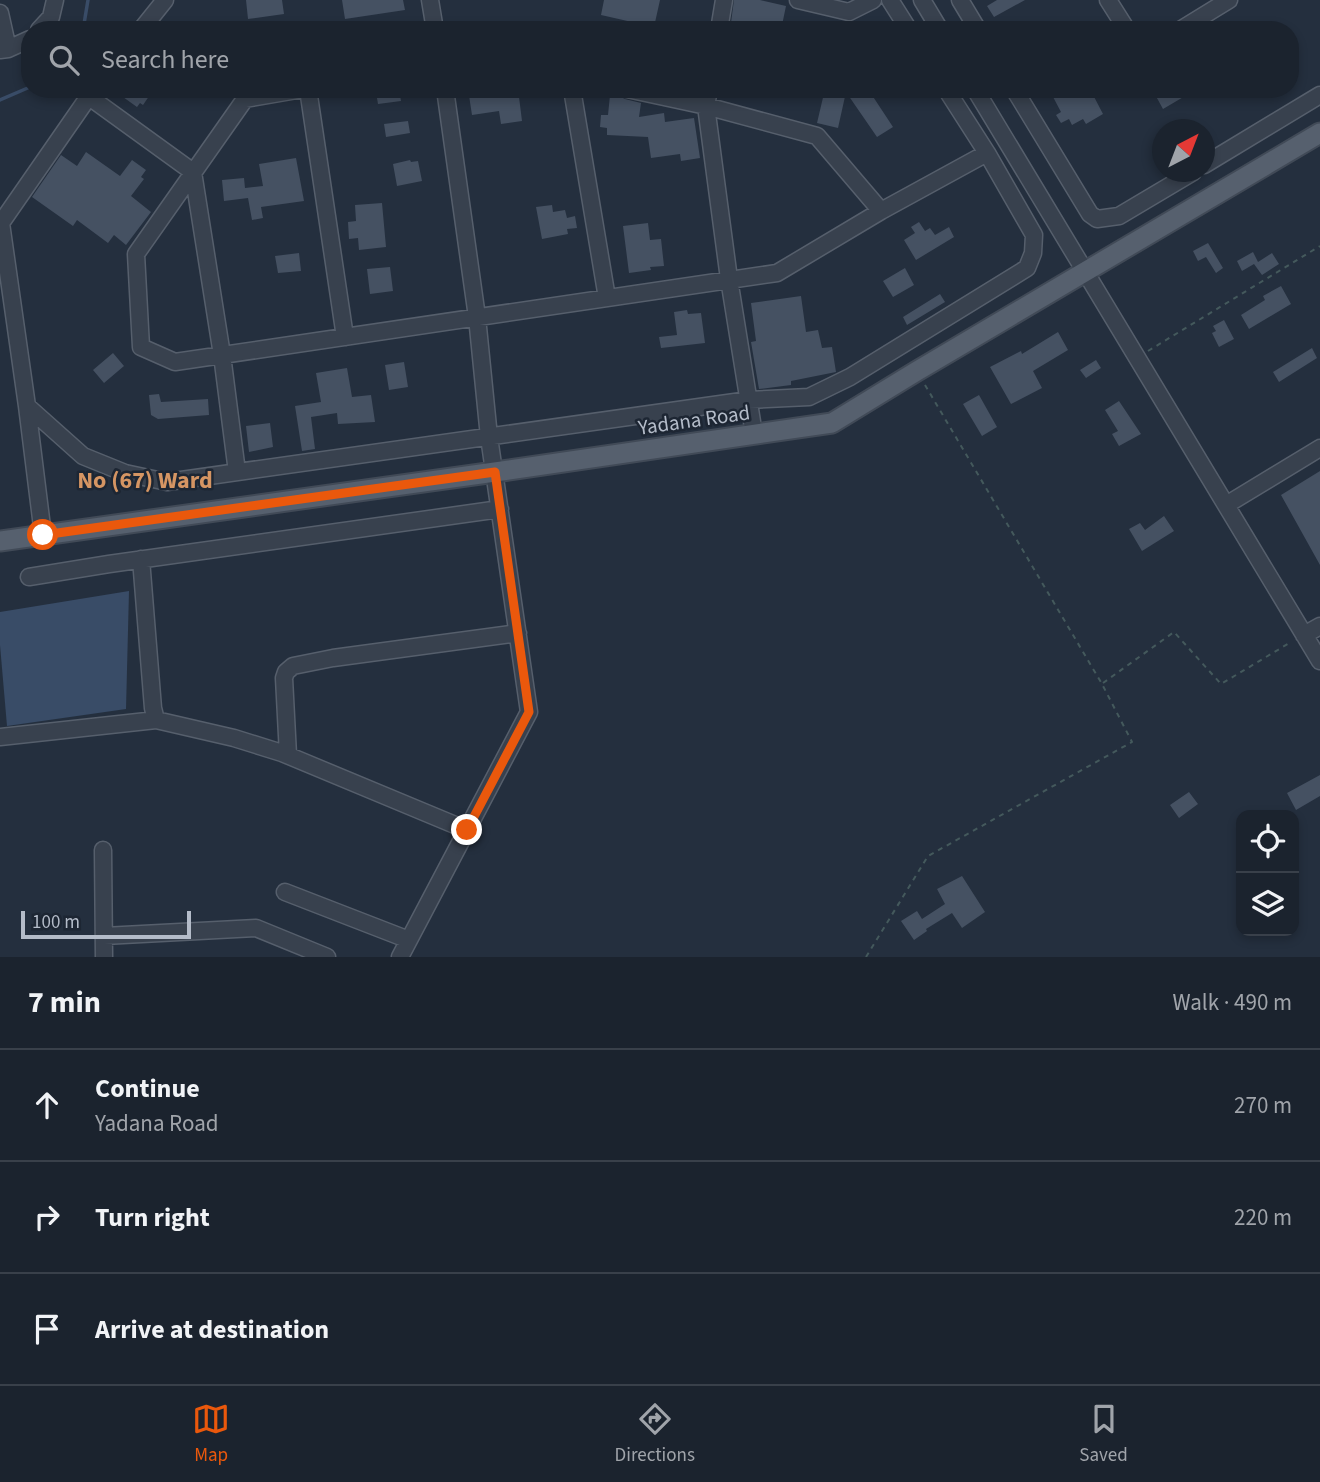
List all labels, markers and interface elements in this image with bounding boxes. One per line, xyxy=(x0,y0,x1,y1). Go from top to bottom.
search box xyxy=(21,21,1299,98)
icon: search xyxy=(45,41,83,79)
text: Search here xyxy=(101,41,229,78)
north arrow xyxy=(1152,119,1215,182)
street label: Yadana Road xyxy=(635,397,752,443)
district label: No (67) Ward xyxy=(77,463,213,498)
route start xyxy=(27,519,58,550)
map controls xyxy=(1236,810,1299,936)
button: locate xyxy=(1236,810,1299,873)
route end xyxy=(451,814,482,845)
button: layers xyxy=(1236,873,1299,936)
scale bar xyxy=(21,908,191,940)
text: 100 m xyxy=(32,909,80,936)
text: 7 min xyxy=(28,981,101,1024)
text: Walk · 490 m xyxy=(1173,986,1292,1019)
text: Continue xyxy=(95,1070,200,1107)
icon: ahead xyxy=(28,1086,66,1124)
text: 270 m xyxy=(1234,1089,1292,1122)
text: Yadana Road xyxy=(95,1107,218,1140)
icon: right xyxy=(28,1198,66,1236)
text: Turn right xyxy=(95,1199,210,1236)
text: 220 m xyxy=(1234,1201,1292,1234)
icon: arrive xyxy=(28,1310,66,1348)
text: Arrive at destination xyxy=(95,1311,329,1348)
tab: Map xyxy=(192,1400,230,1469)
tab: Directions xyxy=(615,1400,695,1469)
tab: Saved xyxy=(1079,1400,1128,1469)

